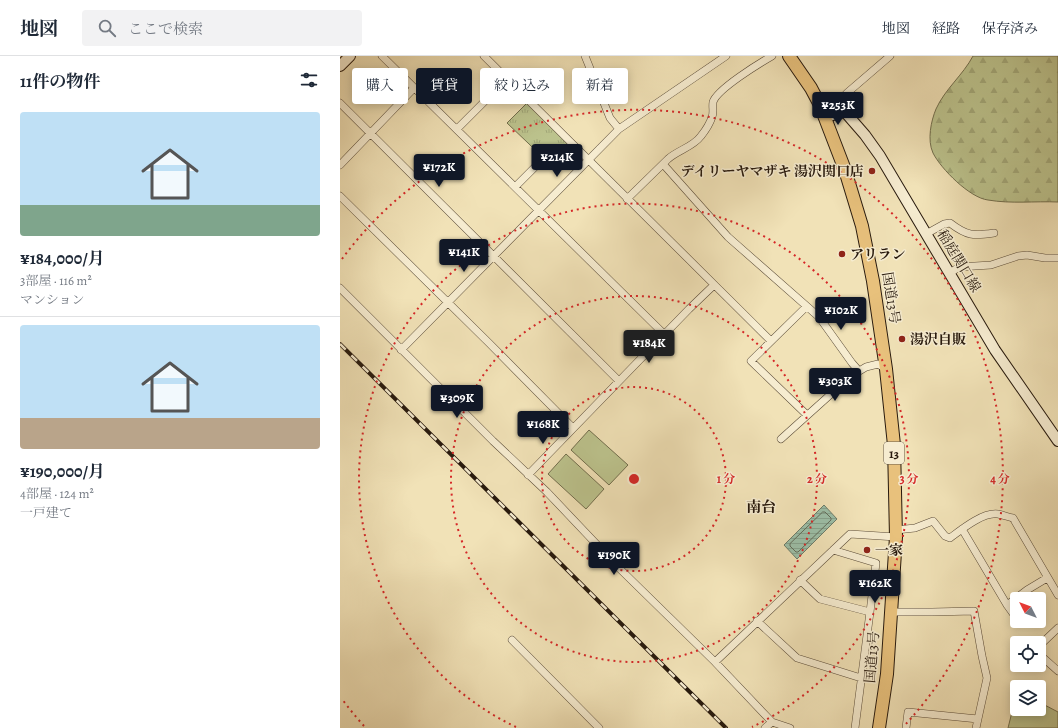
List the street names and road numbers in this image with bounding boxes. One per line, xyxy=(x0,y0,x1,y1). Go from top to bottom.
street label: 稲庭関口線 xyxy=(933,226,985,296)
street label: 国道13号 xyxy=(878,271,904,325)
road number: 13 xyxy=(884,442,904,464)
street label: 国道13号 xyxy=(860,630,884,684)

